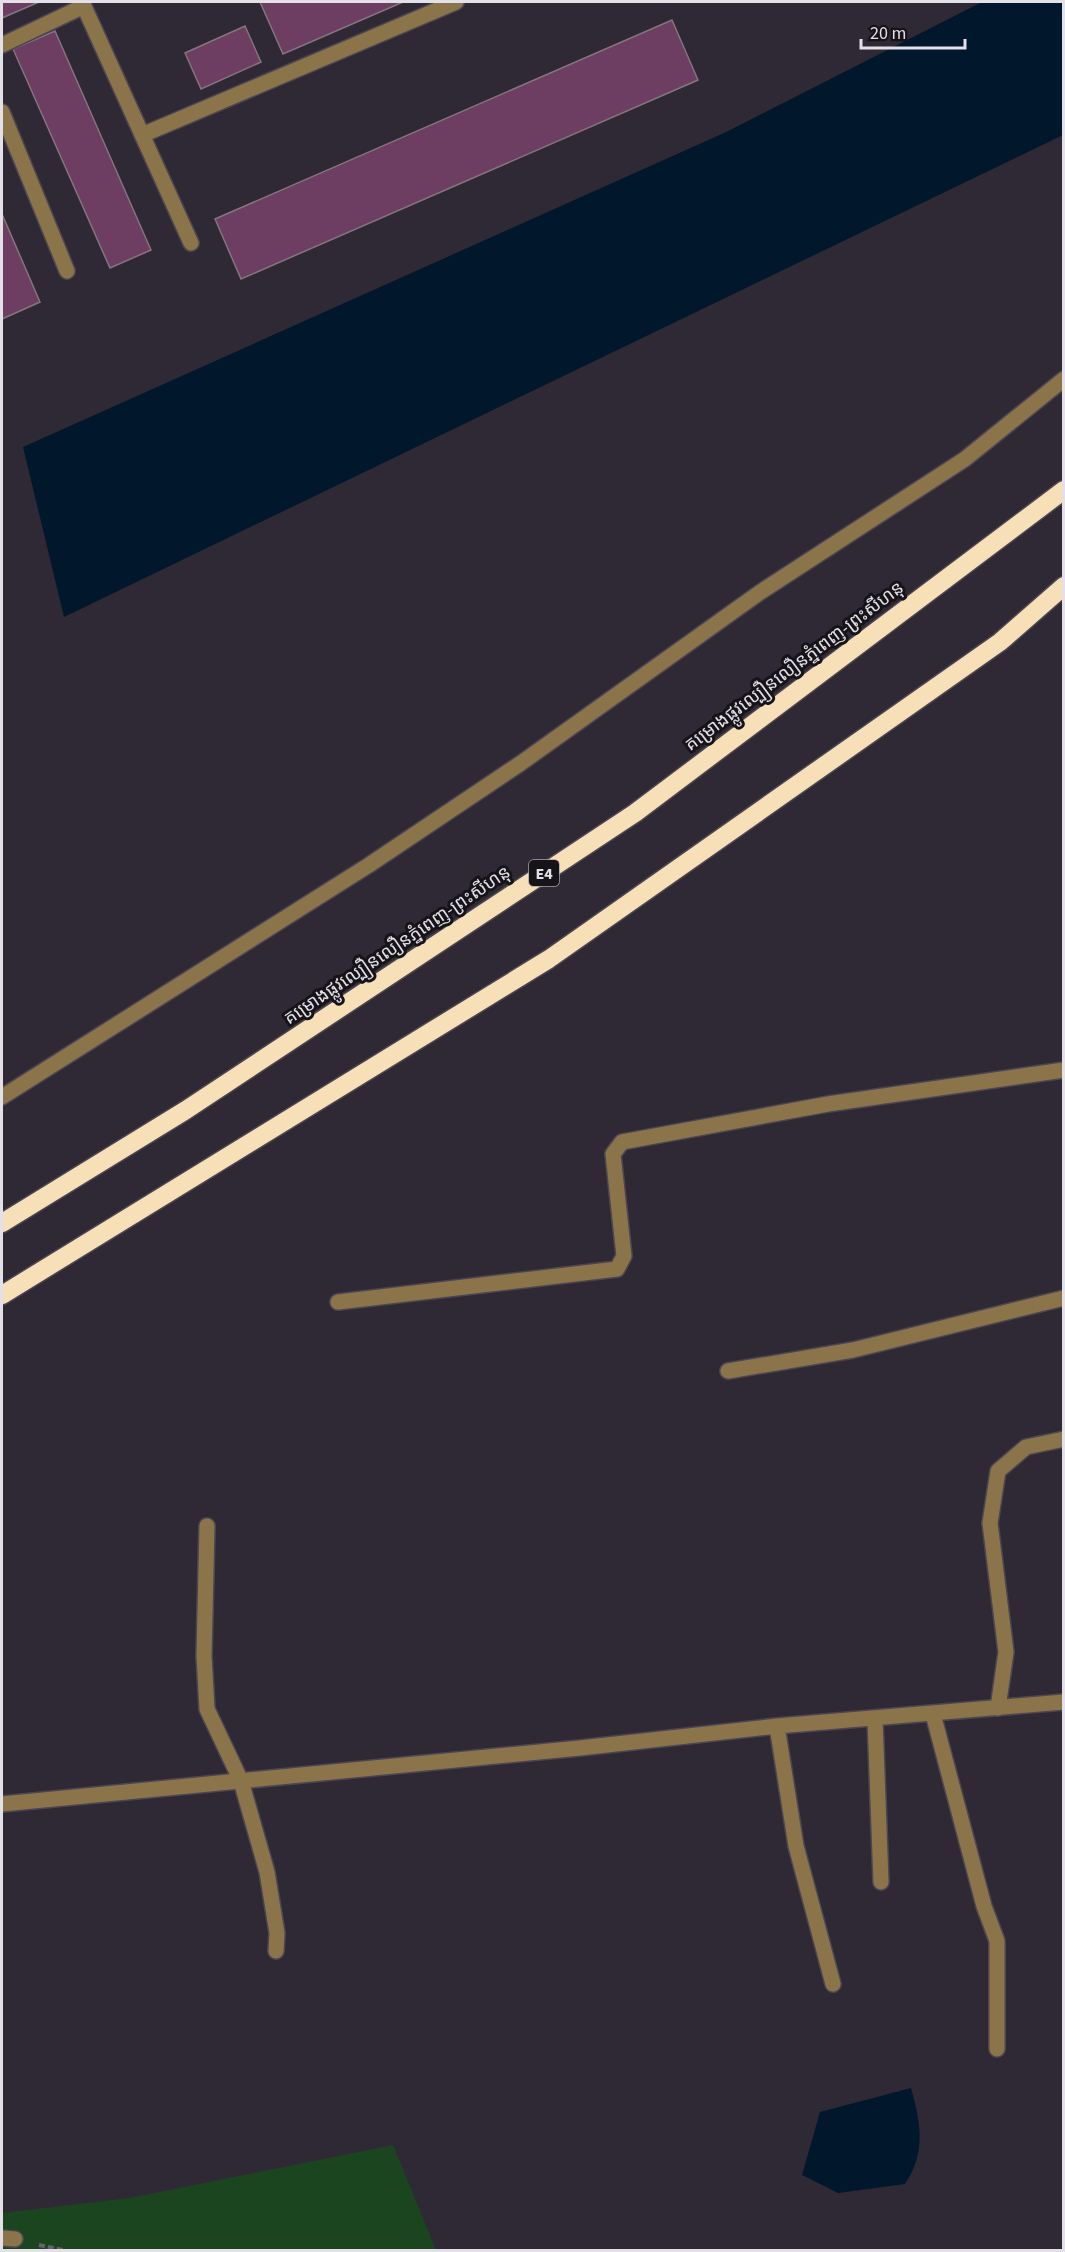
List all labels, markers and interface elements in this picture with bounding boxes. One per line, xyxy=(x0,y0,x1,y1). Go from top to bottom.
scale bar xyxy=(861,12,964,50)
text: 20 m xyxy=(870,21,906,46)
street label: គម្រោងផ្លូវល្បឿនលឿនភ្នំពេញ-ព្រះសីហនុ xyxy=(680,576,911,760)
street label: គម្រោងផ្លូវល្បឿនលឿនភ្នំពេញ-ព្រះសីហនុ xyxy=(279,860,517,1034)
road number: E4 xyxy=(529,860,559,886)

